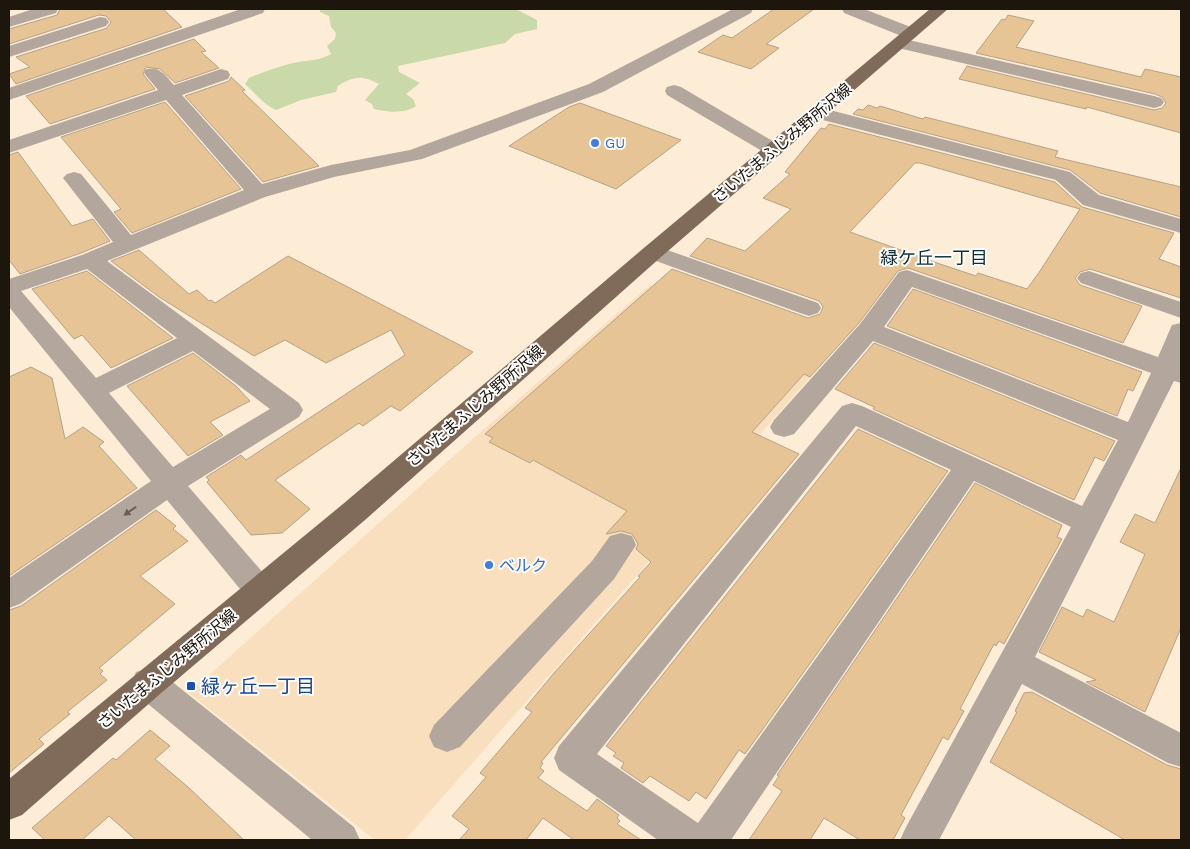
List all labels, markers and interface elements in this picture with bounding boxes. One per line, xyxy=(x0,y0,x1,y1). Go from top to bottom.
street label: さいたまふじみ野所沢線 xyxy=(709,79,855,207)
place label: GU xyxy=(605,135,625,151)
marker: GU xyxy=(589,137,601,149)
district label: 緑ケ丘一丁目 xyxy=(880,247,988,268)
street label: さいたまふじみ野所沢線 xyxy=(403,341,547,471)
one-way arrow xyxy=(123,506,136,516)
place label: ベルク xyxy=(499,556,547,575)
marker: ベルク xyxy=(483,559,495,571)
street label: さいたまふじみ野所沢線 xyxy=(94,605,240,733)
place label: 緑ヶ丘一丁目 xyxy=(201,675,315,698)
marker: 緑ヶ丘一丁目 xyxy=(185,680,197,692)

